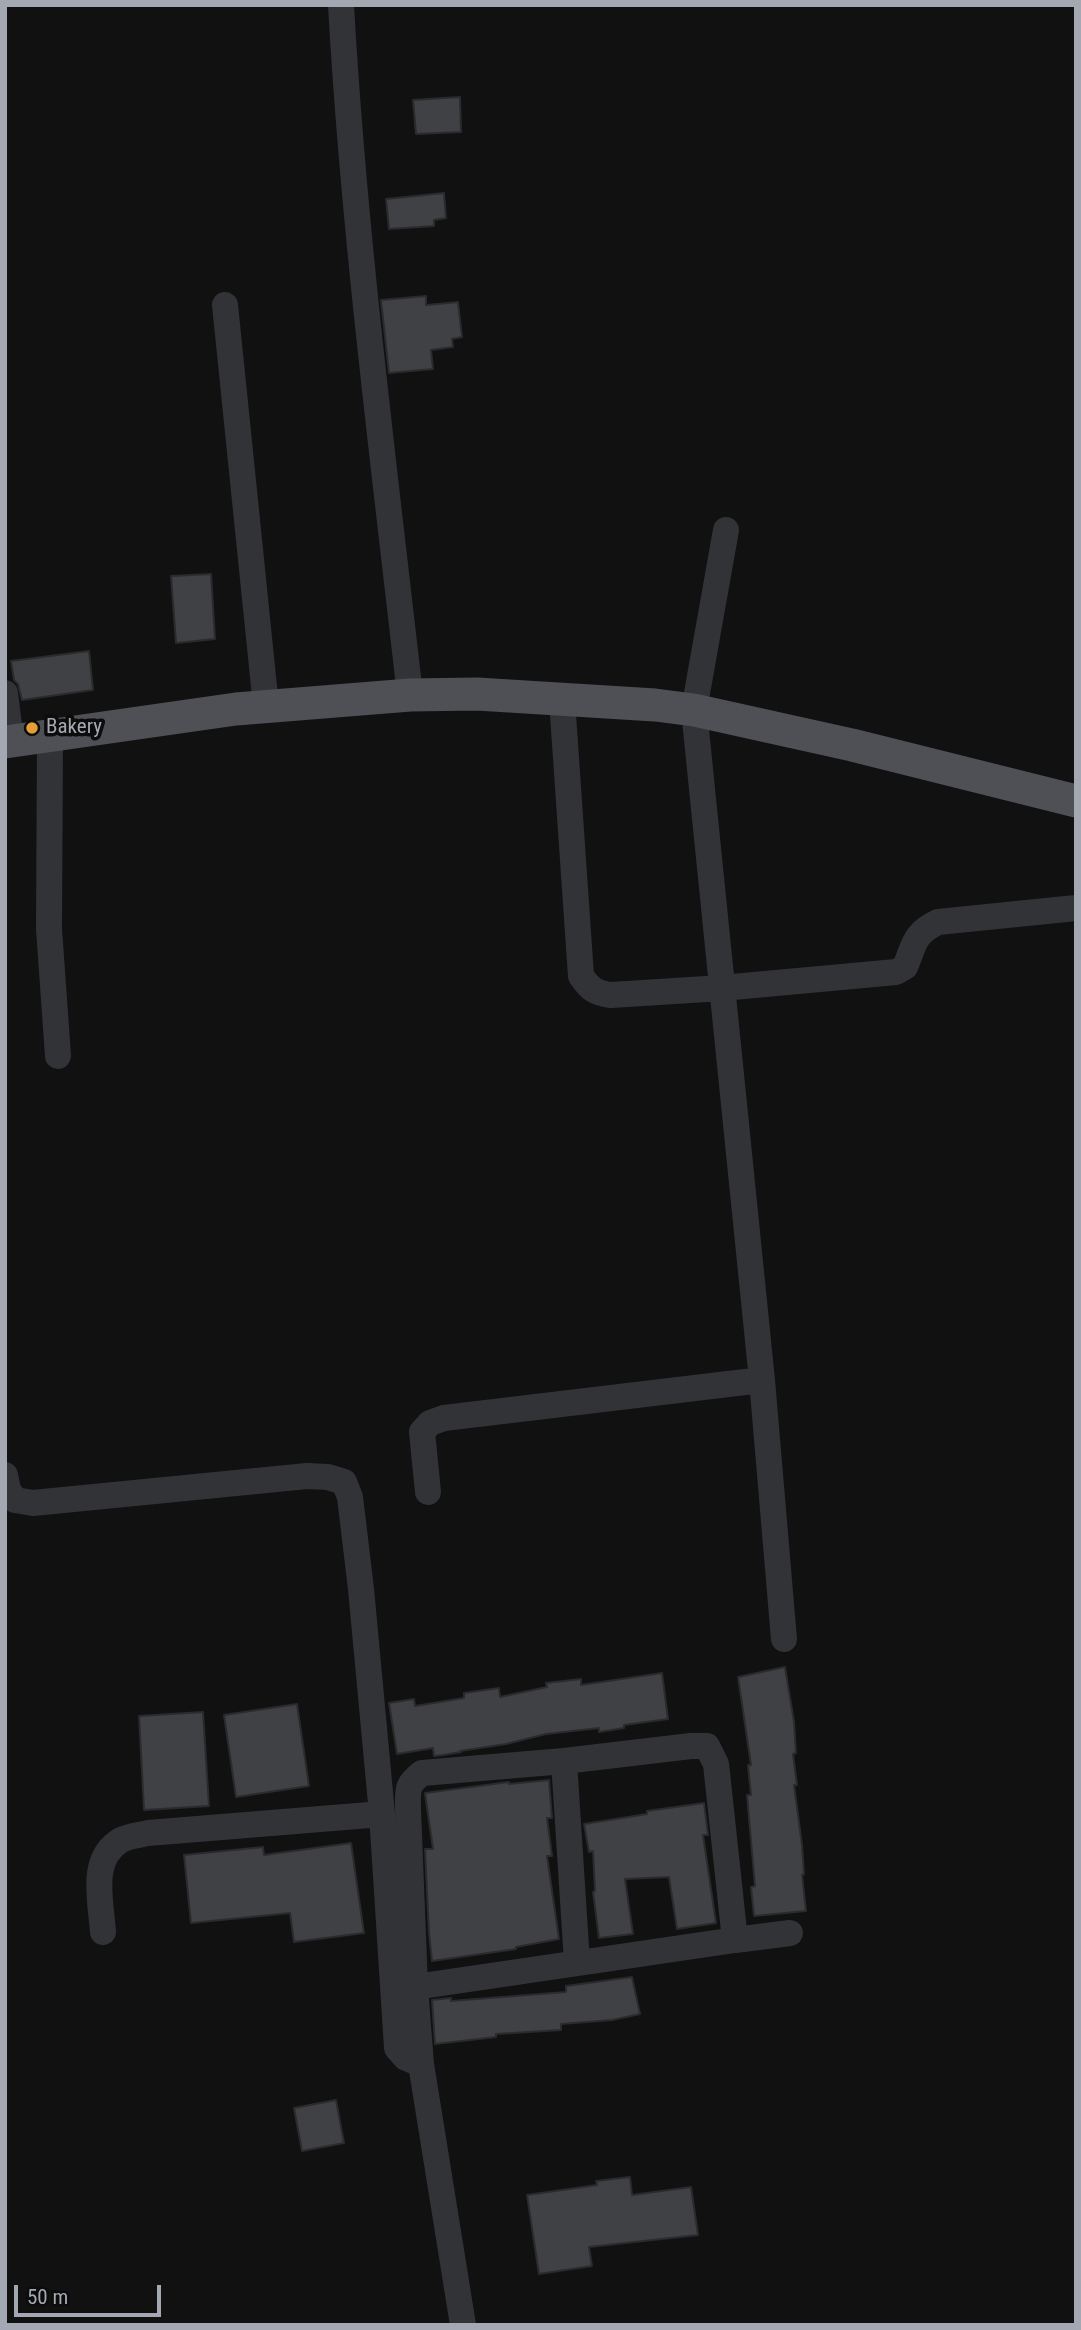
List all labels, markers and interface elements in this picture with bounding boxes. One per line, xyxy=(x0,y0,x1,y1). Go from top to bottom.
place label: Bakery xyxy=(46,715,102,741)
marker: Bakery xyxy=(24,720,40,736)
scale bar xyxy=(18,2270,164,2314)
text: 50 m xyxy=(27,2285,68,2309)

